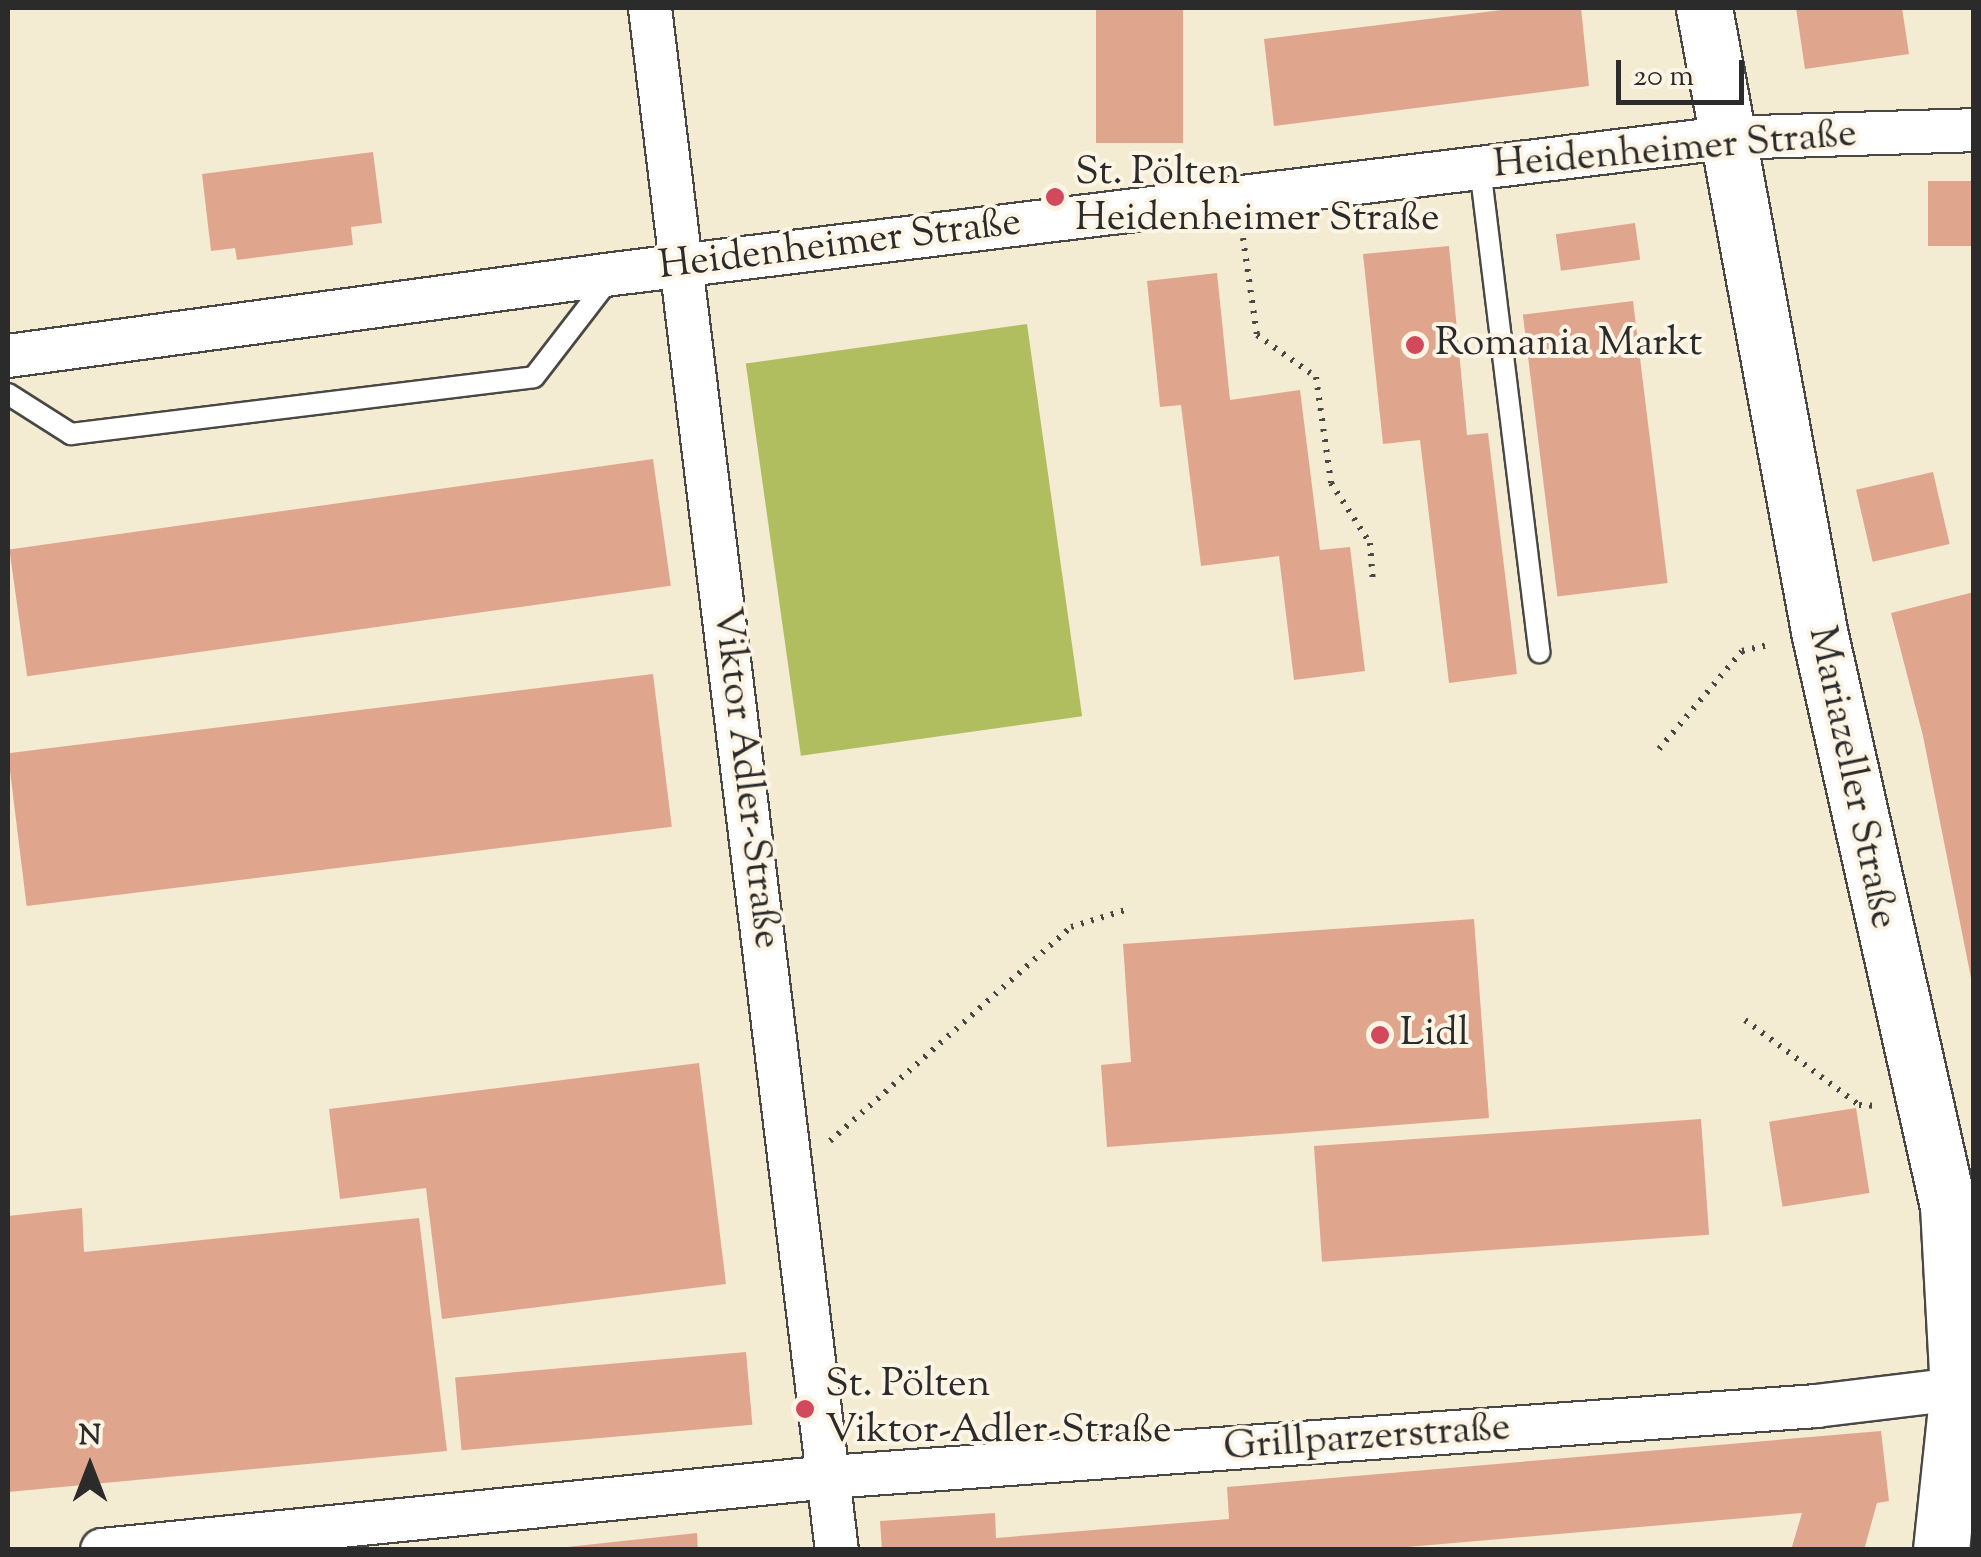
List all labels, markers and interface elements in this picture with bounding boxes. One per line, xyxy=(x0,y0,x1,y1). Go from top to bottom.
scale bar xyxy=(1621,40,1748,102)
text: 20 m xyxy=(1633,56,1694,99)
street label: Heidenheimer Straße xyxy=(1491,111,1859,191)
place label: St. Pölten Heidenheimer Straße xyxy=(1075,150,1440,244)
marker: St. Pölten Heidenheimer Straße xyxy=(1044,186,1066,208)
street label: Heidenheimer Straße xyxy=(656,200,1024,292)
place label: Romania Markt xyxy=(1435,321,1702,369)
marker: Romania Markt xyxy=(1404,334,1426,356)
street label: Viktor Adler-Straße xyxy=(700,605,790,951)
street label: Mariazeller Straße xyxy=(1796,622,1906,934)
place label: Lidl xyxy=(1400,1011,1469,1059)
marker: Lidl xyxy=(1369,1024,1391,1046)
place label: St. Pölten Viktor-Adler-Straße xyxy=(825,1362,1172,1456)
marker: St. Pölten Viktor-Adler-Straße xyxy=(794,1398,816,1420)
street label: Grillparzerstraße xyxy=(1222,1405,1512,1473)
north arrow xyxy=(40,1417,140,1517)
text: N xyxy=(79,1417,101,1457)

